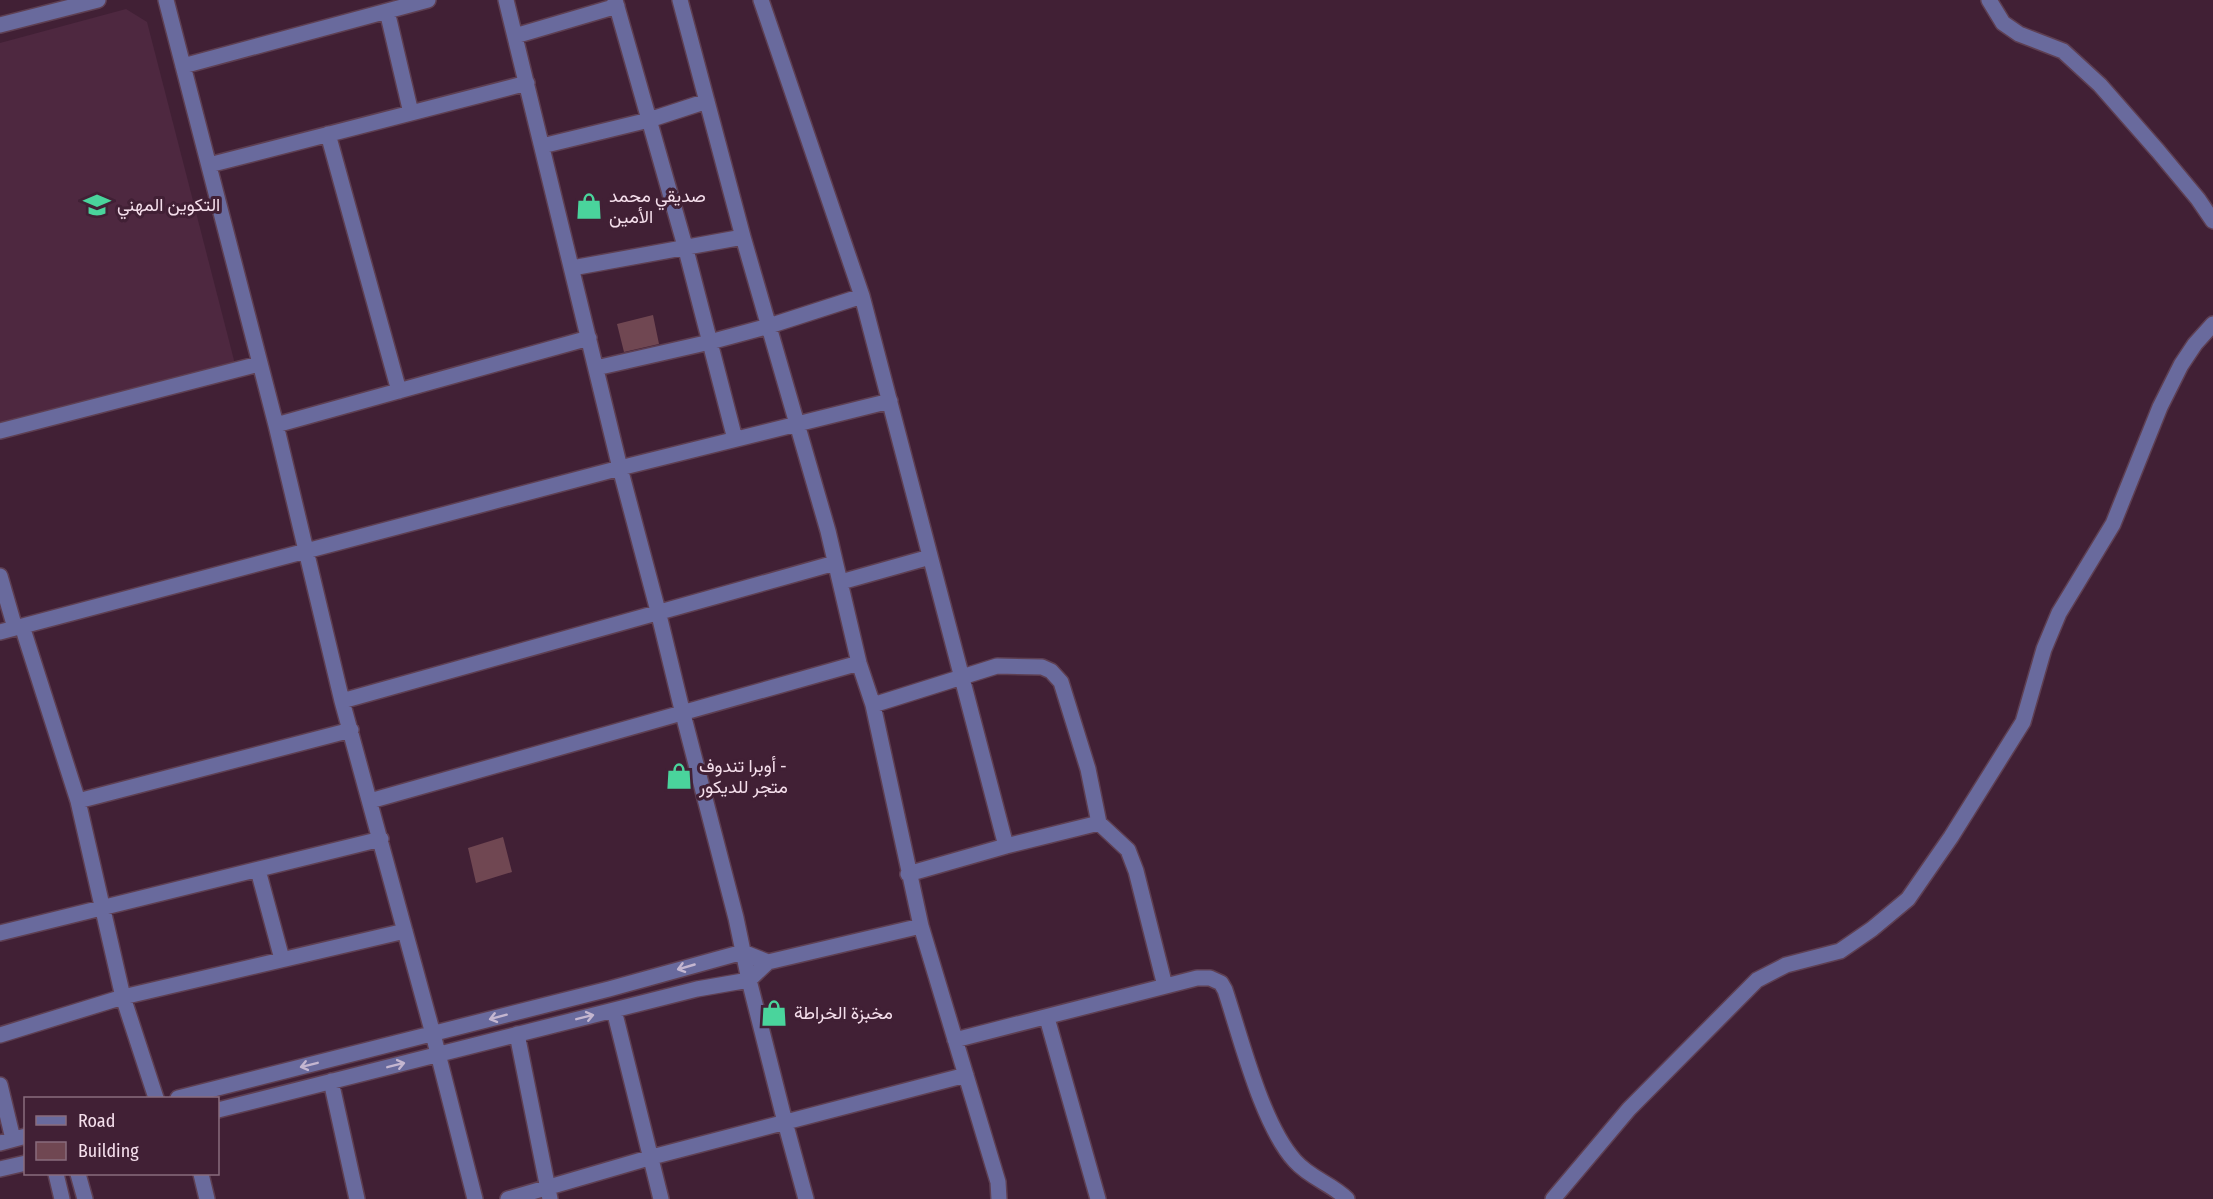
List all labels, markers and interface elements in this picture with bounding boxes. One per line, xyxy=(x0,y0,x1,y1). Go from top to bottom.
place label: صديقي محمد الأمين xyxy=(609,185,706,228)
school or university icon: التكوين المهني xyxy=(82,190,112,220)
shop icon: صديقي محمد الأمين xyxy=(574,191,604,221)
place label: التكوين المهني xyxy=(117,194,220,220)
place label: أوبرا تندوف - متجر للديكور xyxy=(698,755,788,798)
shop icon: أوبرا تندوف - متجر للديكور xyxy=(664,761,694,791)
one-way arrow xyxy=(677,962,696,973)
shop icon: مخبزة الخراطة xyxy=(759,998,789,1028)
place label: مخبزة الخراطة xyxy=(794,1002,893,1024)
one-way arrow xyxy=(576,1011,595,1022)
one-way arrow xyxy=(489,1012,508,1023)
one-way arrow xyxy=(300,1059,319,1071)
one-way arrow xyxy=(387,1059,406,1070)
legend xyxy=(24,1097,219,1175)
text: Road xyxy=(78,1110,115,1132)
text: Building xyxy=(78,1140,139,1162)

